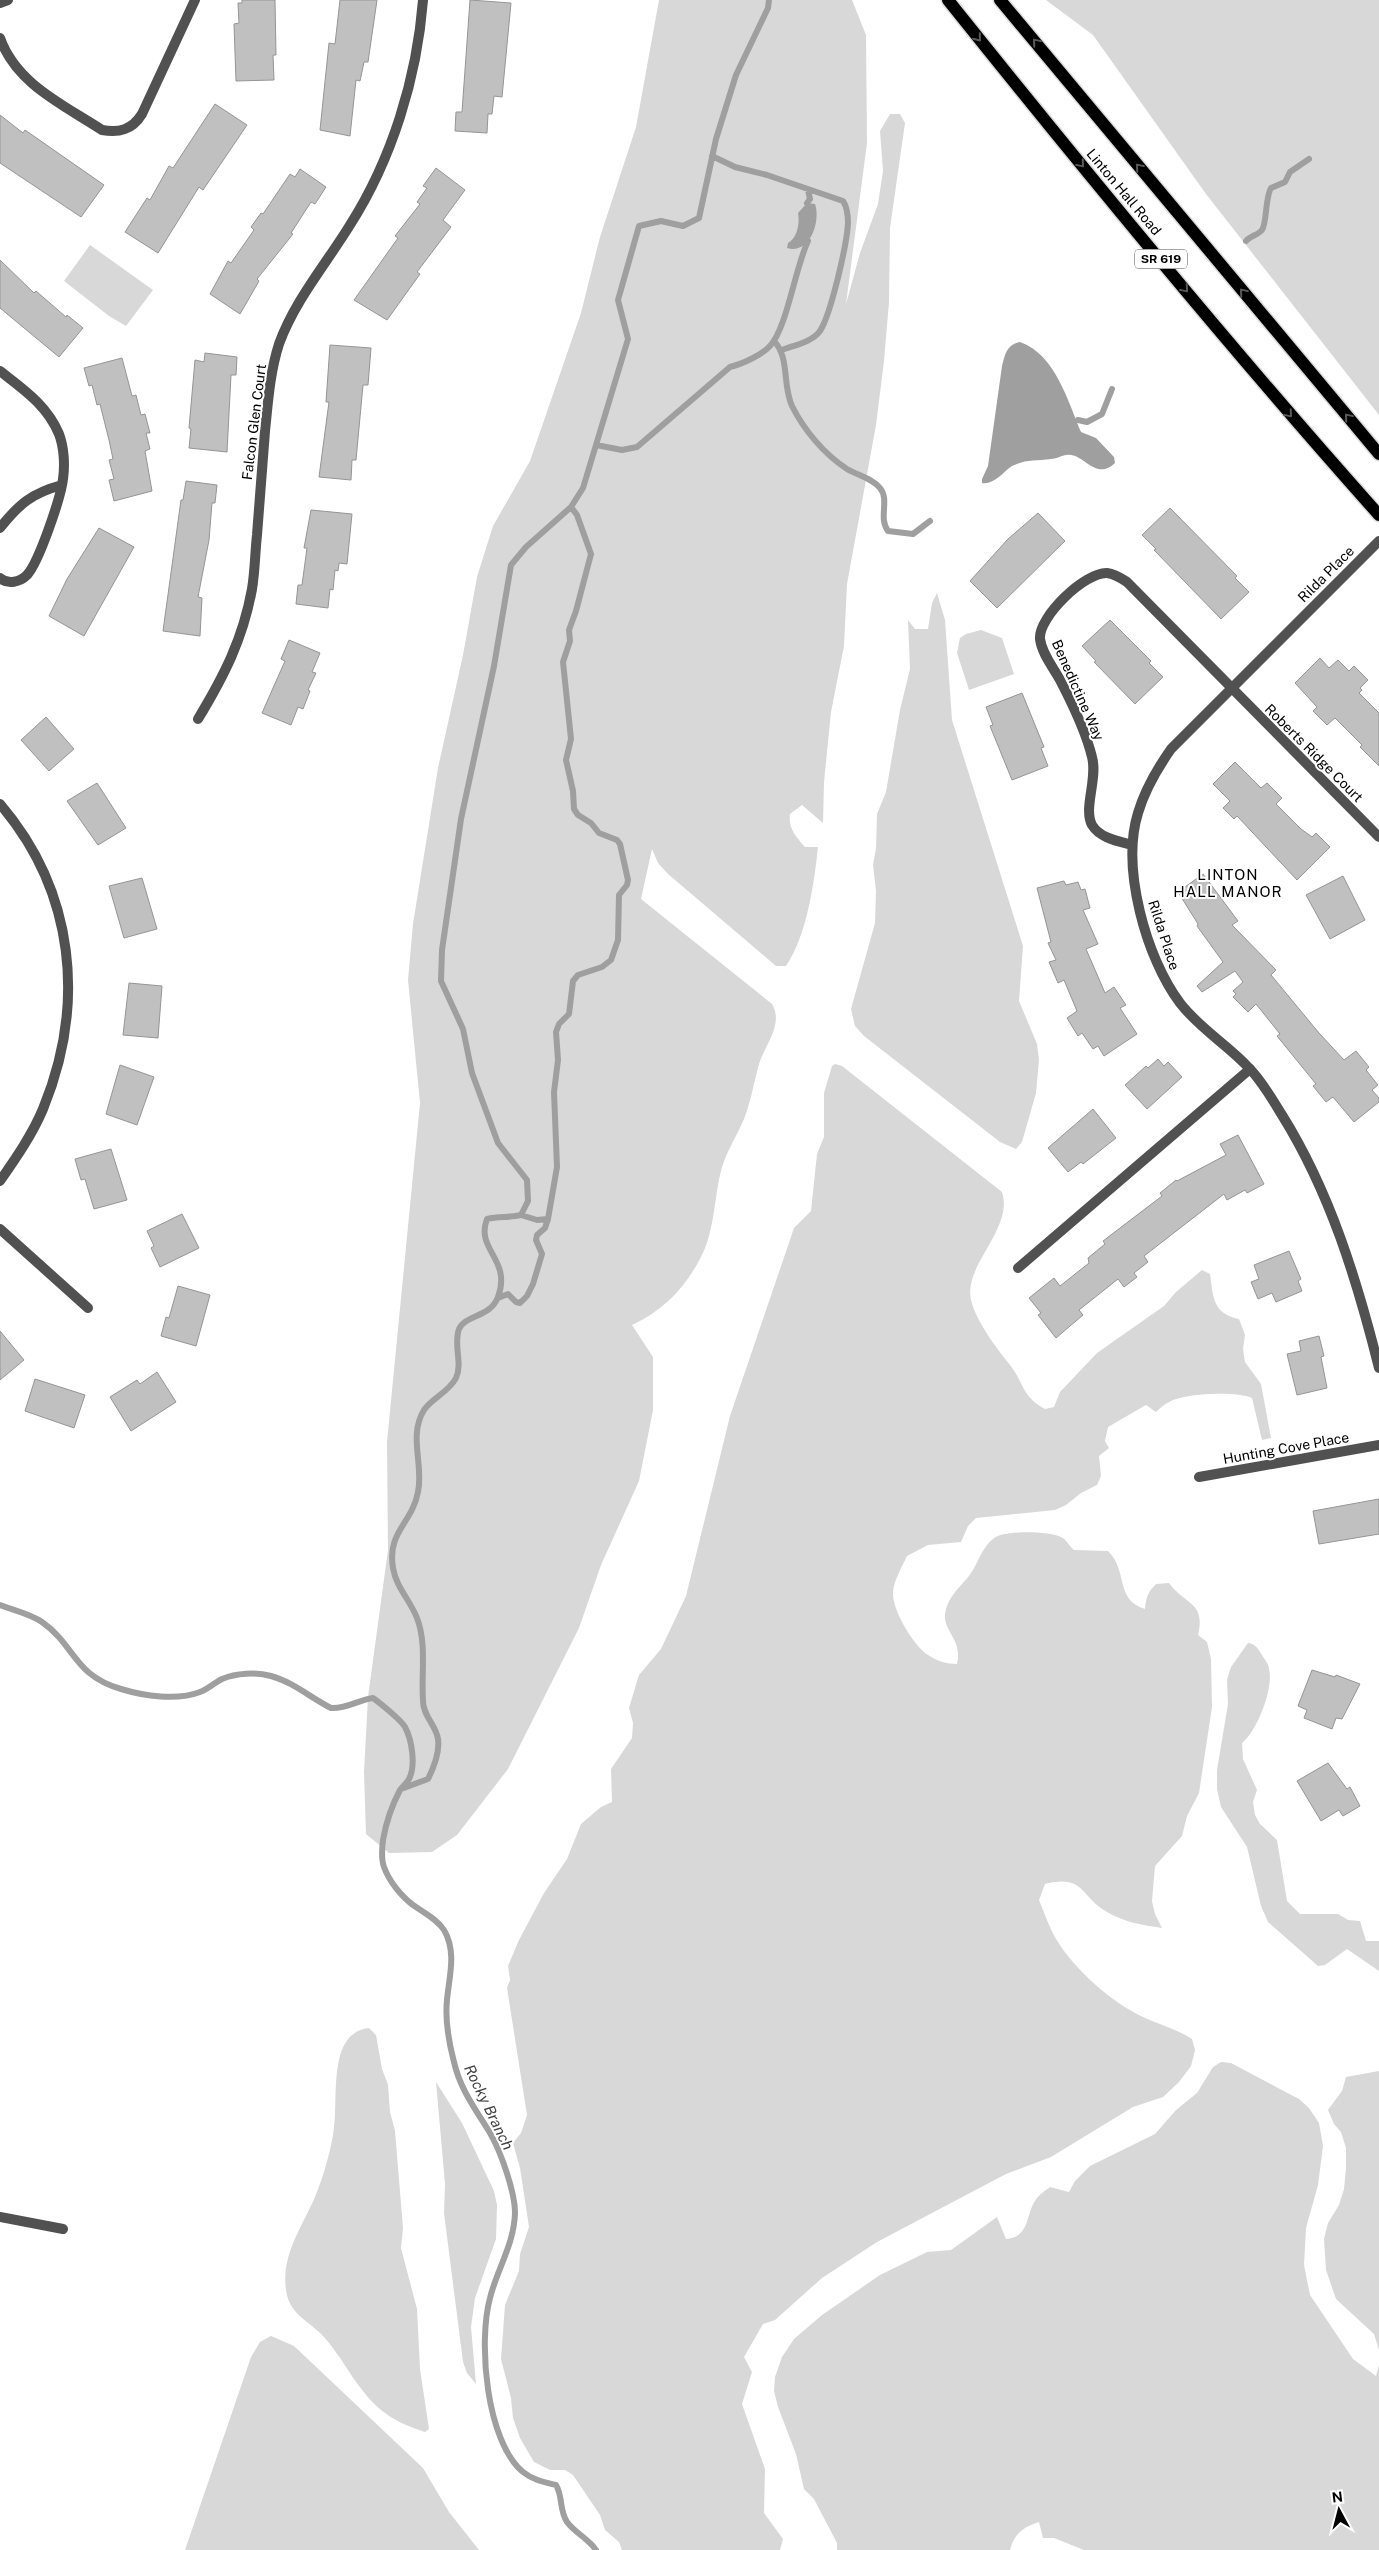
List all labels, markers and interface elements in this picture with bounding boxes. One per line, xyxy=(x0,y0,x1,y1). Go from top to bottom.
one-way arrow xyxy=(973,32,981,41)
one-way arrow xyxy=(1032,39,1041,48)
street label: Linton Hall Road xyxy=(1083,146,1165,238)
one-way arrow xyxy=(1076,158,1084,167)
one-way arrow xyxy=(1136,164,1145,173)
road number: SR 619 xyxy=(1135,250,1187,268)
one-way arrow xyxy=(1180,283,1189,292)
one-way arrow xyxy=(1241,289,1249,298)
street label: Falcon Glen Court xyxy=(239,363,269,481)
one-way arrow xyxy=(1284,408,1293,417)
one-way arrow xyxy=(1345,414,1353,423)
street label: Rilda Place xyxy=(1295,543,1357,605)
street label: Benedictine Way xyxy=(1049,637,1108,743)
street label: Roberts Ridge Court xyxy=(1262,701,1366,805)
district label: LINTON HALL MANOR xyxy=(1173,866,1283,900)
street label: Rilda Place xyxy=(1145,898,1183,972)
street label: Hunting Cove Place xyxy=(1222,1429,1350,1467)
water label: Rocky Branch xyxy=(461,2062,517,2152)
north arrow xyxy=(1314,2485,1364,2535)
text: N xyxy=(1331,2488,1344,2506)

